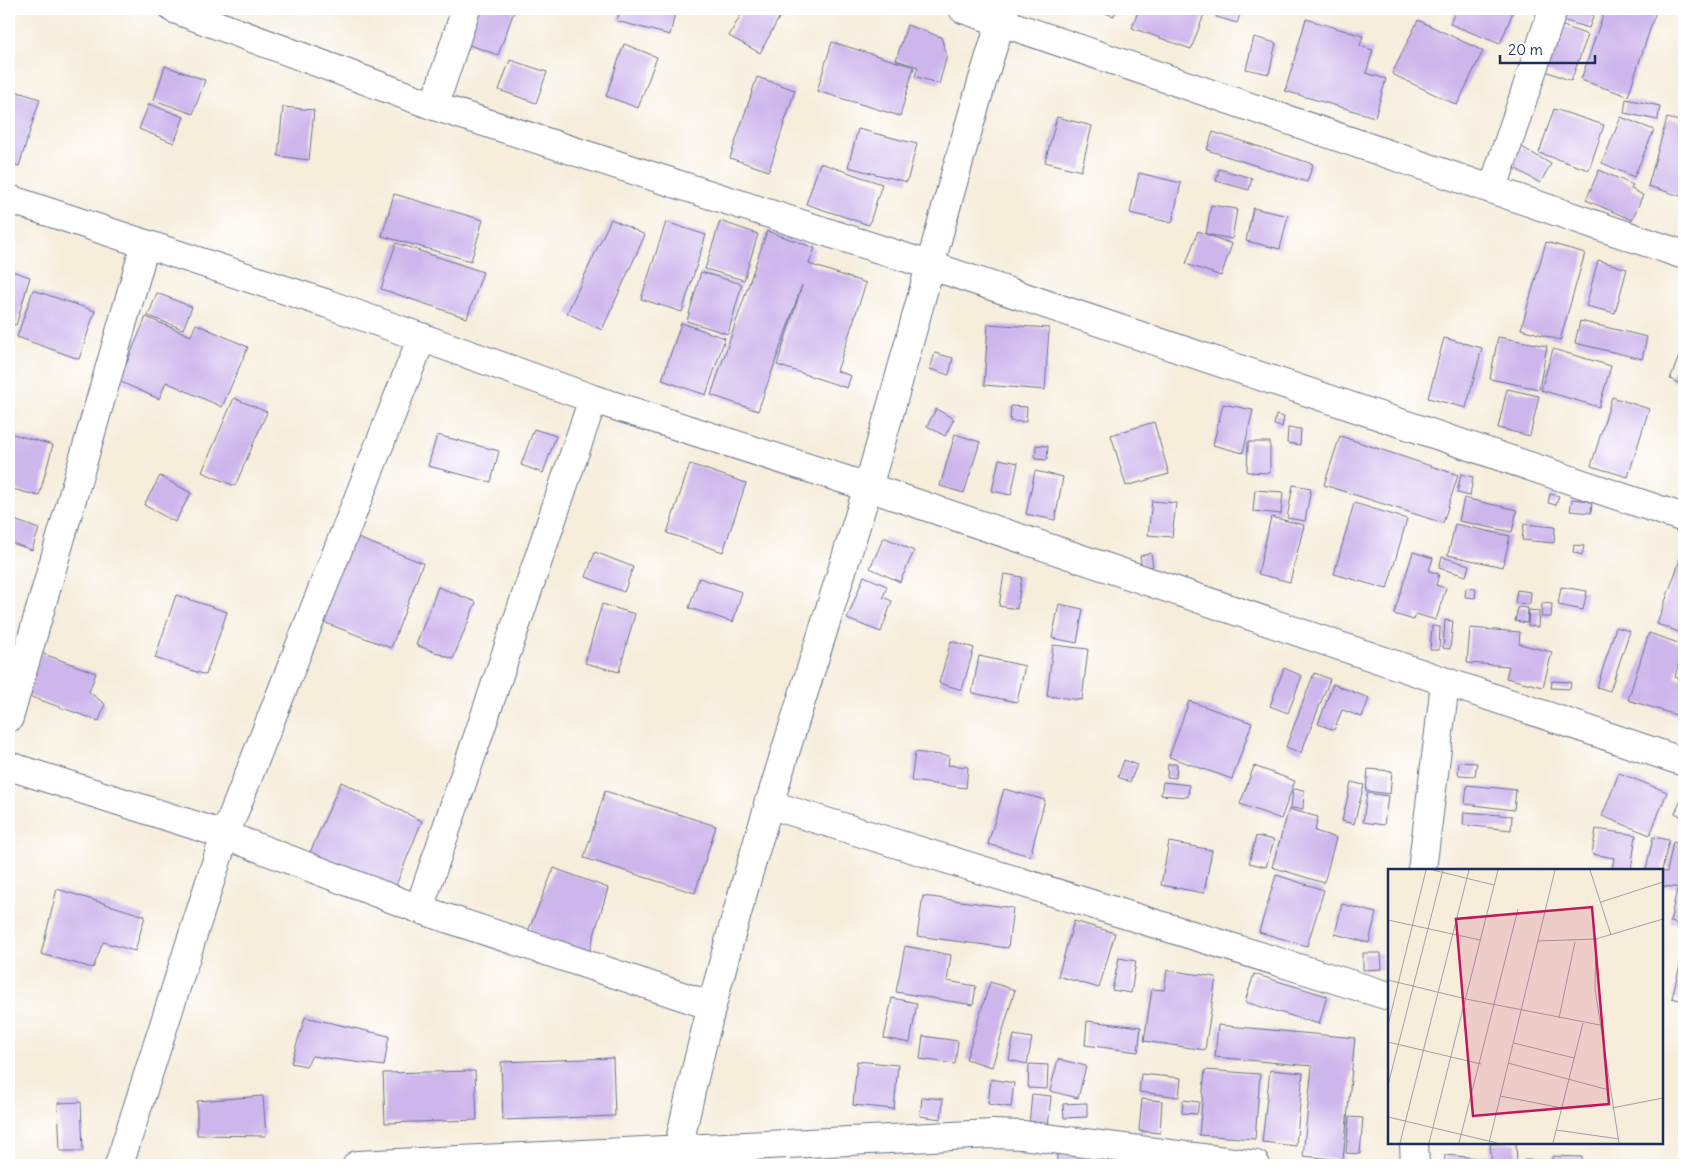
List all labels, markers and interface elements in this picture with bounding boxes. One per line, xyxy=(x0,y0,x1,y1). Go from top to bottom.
scale bar xyxy=(1500,32,1596,64)
text: 20 m xyxy=(1508,40,1543,59)
inset map xyxy=(1388,869,1663,1144)

